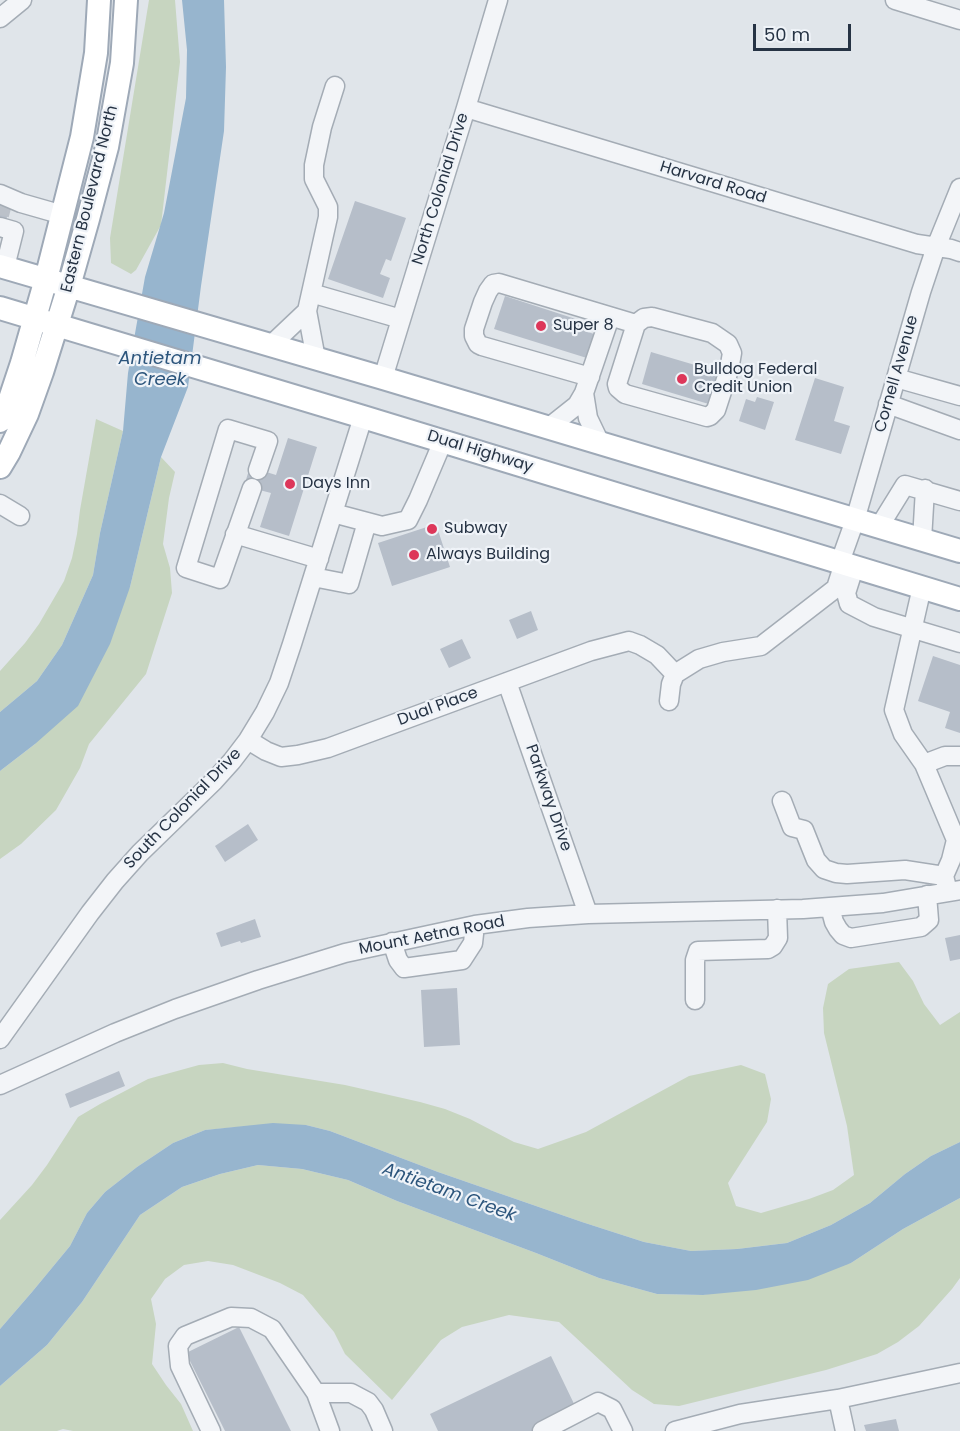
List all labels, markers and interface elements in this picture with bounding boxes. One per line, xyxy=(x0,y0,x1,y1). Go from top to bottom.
scale bar xyxy=(756,12,854,50)
text: 50 m xyxy=(764,22,810,47)
street label: Eastern Boulevard North xyxy=(57,103,123,295)
street label: North Colonial Drive xyxy=(409,111,473,267)
street label: Harvard Road xyxy=(657,158,769,208)
street label: Cornell Avenue xyxy=(871,313,923,435)
place label: Super 8 xyxy=(553,316,614,336)
marker: Super 8 xyxy=(534,319,548,333)
water label: Antietam Creek xyxy=(118,348,202,391)
place label: Bulldog Federal Credit Union xyxy=(694,360,818,398)
marker: Bulldog Federal Credit Union xyxy=(675,372,689,386)
street label: Dual Highway xyxy=(425,427,535,477)
place label: Days Inn xyxy=(302,474,370,494)
marker: Days Inn xyxy=(283,477,297,491)
place label: Subway xyxy=(444,519,507,539)
marker: Subway xyxy=(425,522,439,536)
place label: Always Building xyxy=(426,545,550,565)
marker: Always Building xyxy=(407,548,421,562)
street label: Dual Place xyxy=(395,684,481,730)
street label: Parkway Drive xyxy=(521,742,575,854)
street label: South Colonial Drive xyxy=(120,745,246,873)
street label: Mount Aetna Road xyxy=(358,912,506,960)
water label: Antietam Creek xyxy=(379,1159,519,1227)

